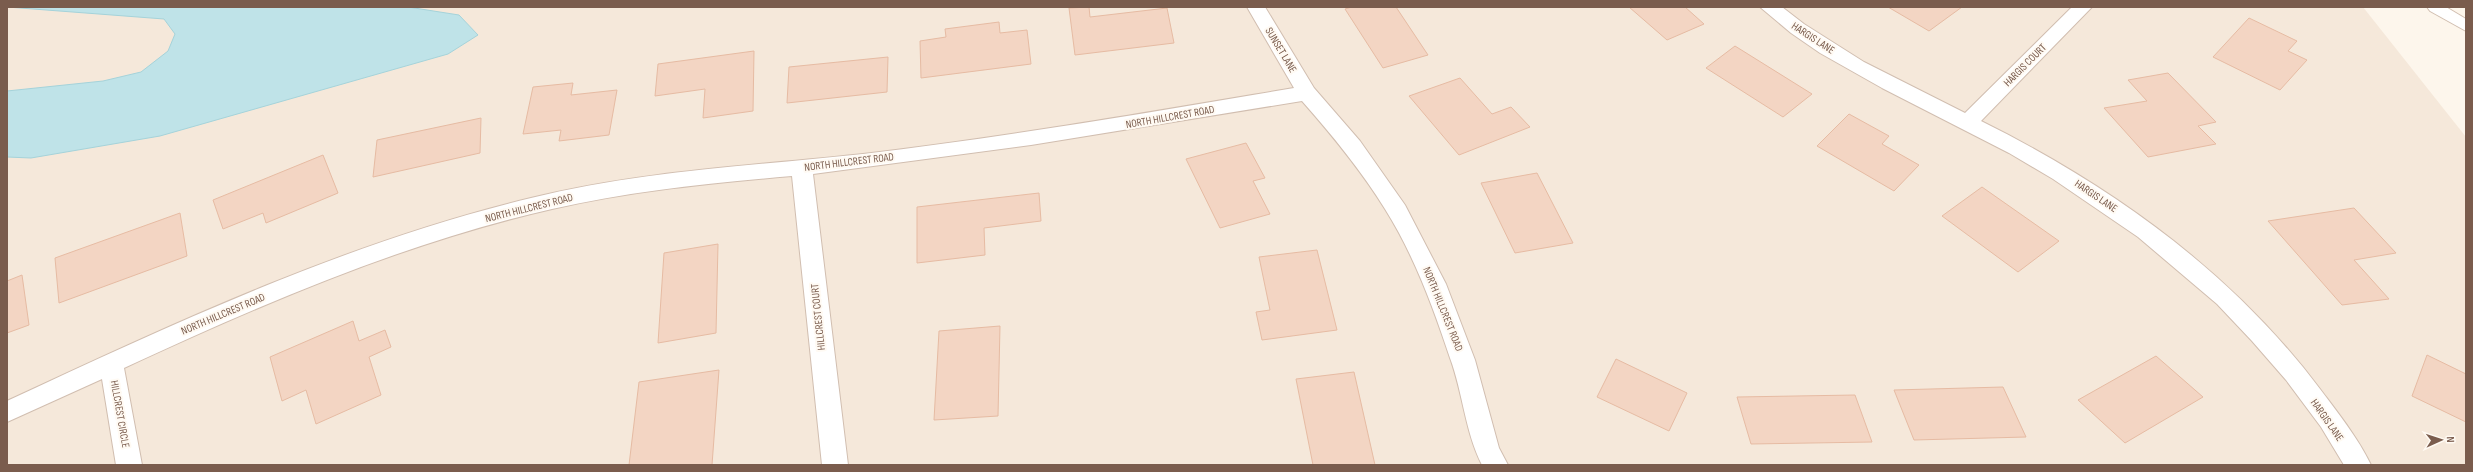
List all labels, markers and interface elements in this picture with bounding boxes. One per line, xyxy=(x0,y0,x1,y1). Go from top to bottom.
street label: HARGIS LANE xyxy=(1789,19,1837,57)
street label: SUNSET LANE xyxy=(1262,25,1300,75)
street label: HARGIS COURT xyxy=(2001,41,2049,89)
street label: NORTH HILLCREST ROAD xyxy=(1125,103,1215,131)
street label: NORTH HILLCREST ROAD xyxy=(804,150,894,174)
street label: HARGIS LANE xyxy=(2072,177,2120,215)
street label: NORTH HILLCREST ROAD xyxy=(484,191,574,225)
street label: NORTH HILLCREST ROAD xyxy=(1420,265,1466,353)
street label: HILLCREST COURT xyxy=(808,282,828,351)
street label: NORTH HILLCREST ROAD xyxy=(179,290,267,338)
street label: HILLCREST CIRCLE xyxy=(108,379,132,449)
street label: HARGIS LANE xyxy=(2308,396,2346,444)
north arrow xyxy=(2421,420,2461,460)
text: N xyxy=(2444,436,2457,443)

